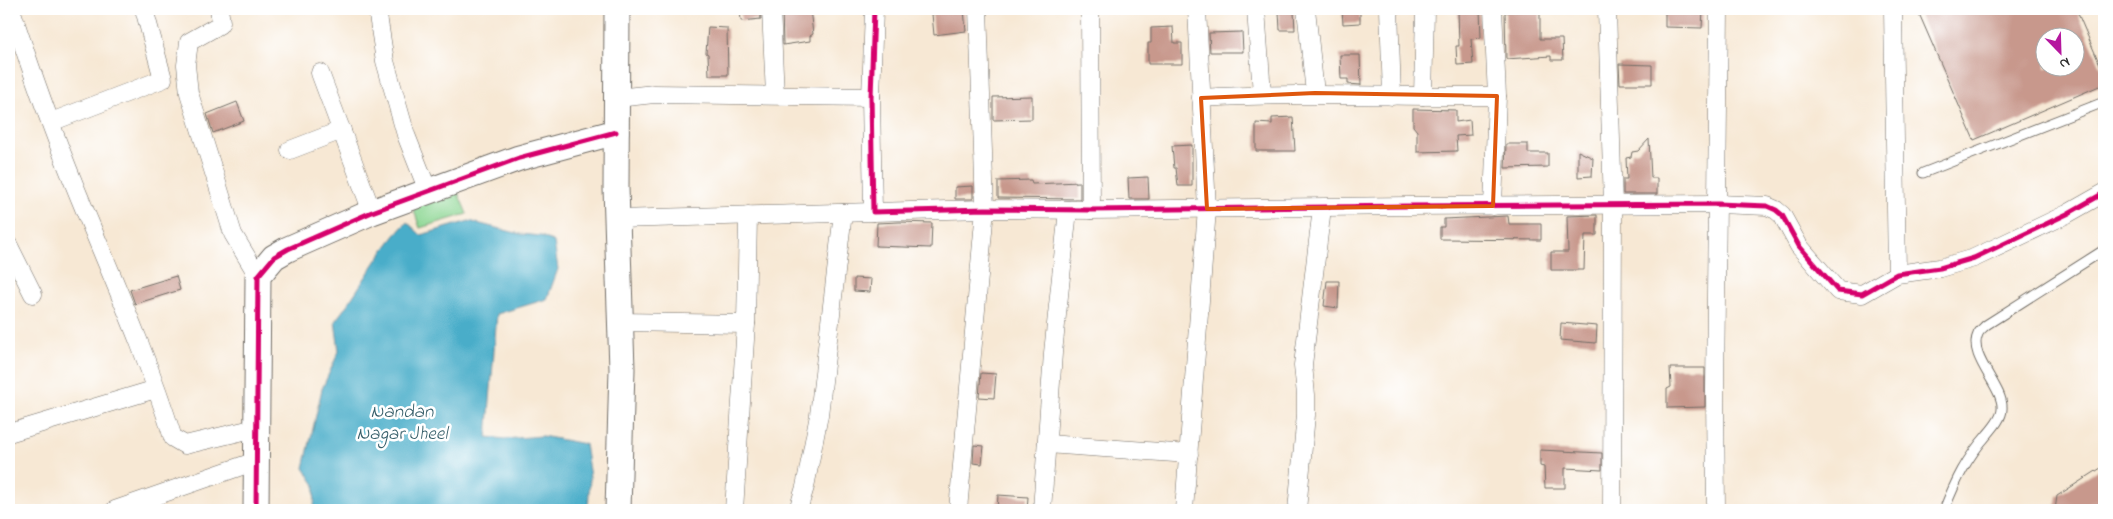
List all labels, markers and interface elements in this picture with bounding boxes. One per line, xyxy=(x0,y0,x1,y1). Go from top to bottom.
north arrow xyxy=(2036,28,2086,78)
text: N xyxy=(2056,51,2073,74)
water label: Nandan Nagar Jheel xyxy=(356,399,450,449)

